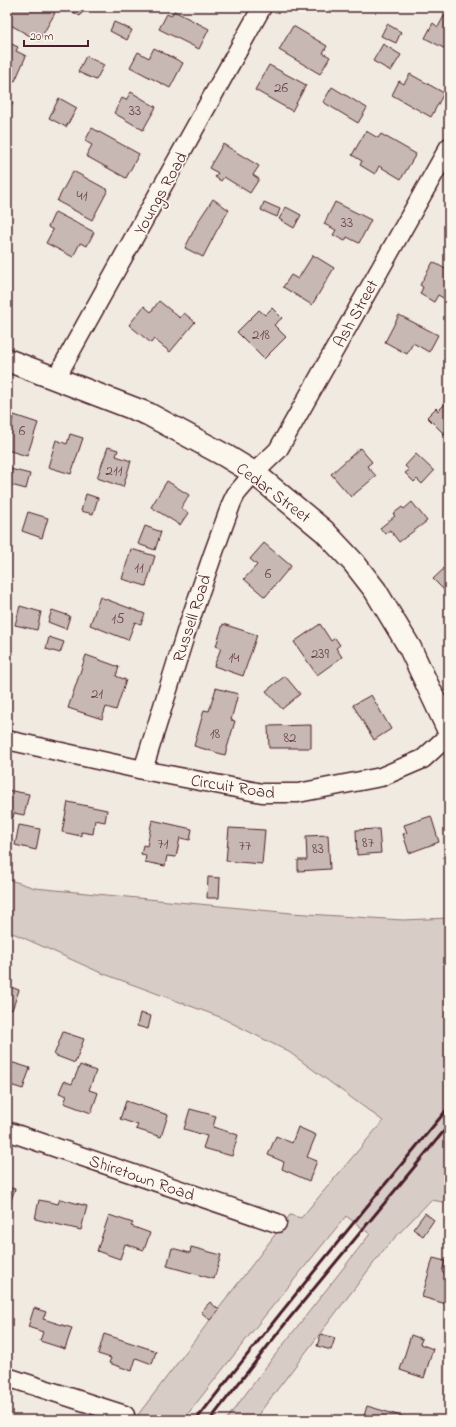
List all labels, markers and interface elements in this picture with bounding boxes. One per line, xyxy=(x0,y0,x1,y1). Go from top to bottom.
scale bar xyxy=(24,22,88,48)
text: 20 m xyxy=(30,28,53,46)
house number: 26 xyxy=(274,77,288,99)
house number: 33 xyxy=(129,100,141,122)
street label: Youngs Road xyxy=(128,147,196,241)
house number: 41 xyxy=(77,185,88,207)
house number: 33 xyxy=(341,212,353,234)
street label: Ash Street xyxy=(327,275,385,352)
house number: 218 xyxy=(252,324,270,346)
house number: 6 xyxy=(19,420,26,442)
street label: Cedar Street xyxy=(230,457,316,530)
house number: 211 xyxy=(106,460,123,482)
house number: 11 xyxy=(134,557,144,579)
house number: 6 xyxy=(265,563,272,585)
street label: Russell Road xyxy=(166,571,219,666)
house number: 15 xyxy=(111,608,125,630)
house number: 239 xyxy=(311,643,330,665)
house number: 14 xyxy=(229,647,239,669)
house number: 21 xyxy=(91,683,103,705)
house number: 18 xyxy=(210,723,221,745)
house number: 82 xyxy=(283,727,297,749)
street label: Circuit Road xyxy=(189,768,277,807)
house number: 87 xyxy=(362,832,374,854)
house number: 71 xyxy=(158,833,169,855)
house number: 77 xyxy=(239,835,251,857)
house number: 83 xyxy=(312,838,324,860)
street label: Shiretown Road xyxy=(85,1149,198,1208)

